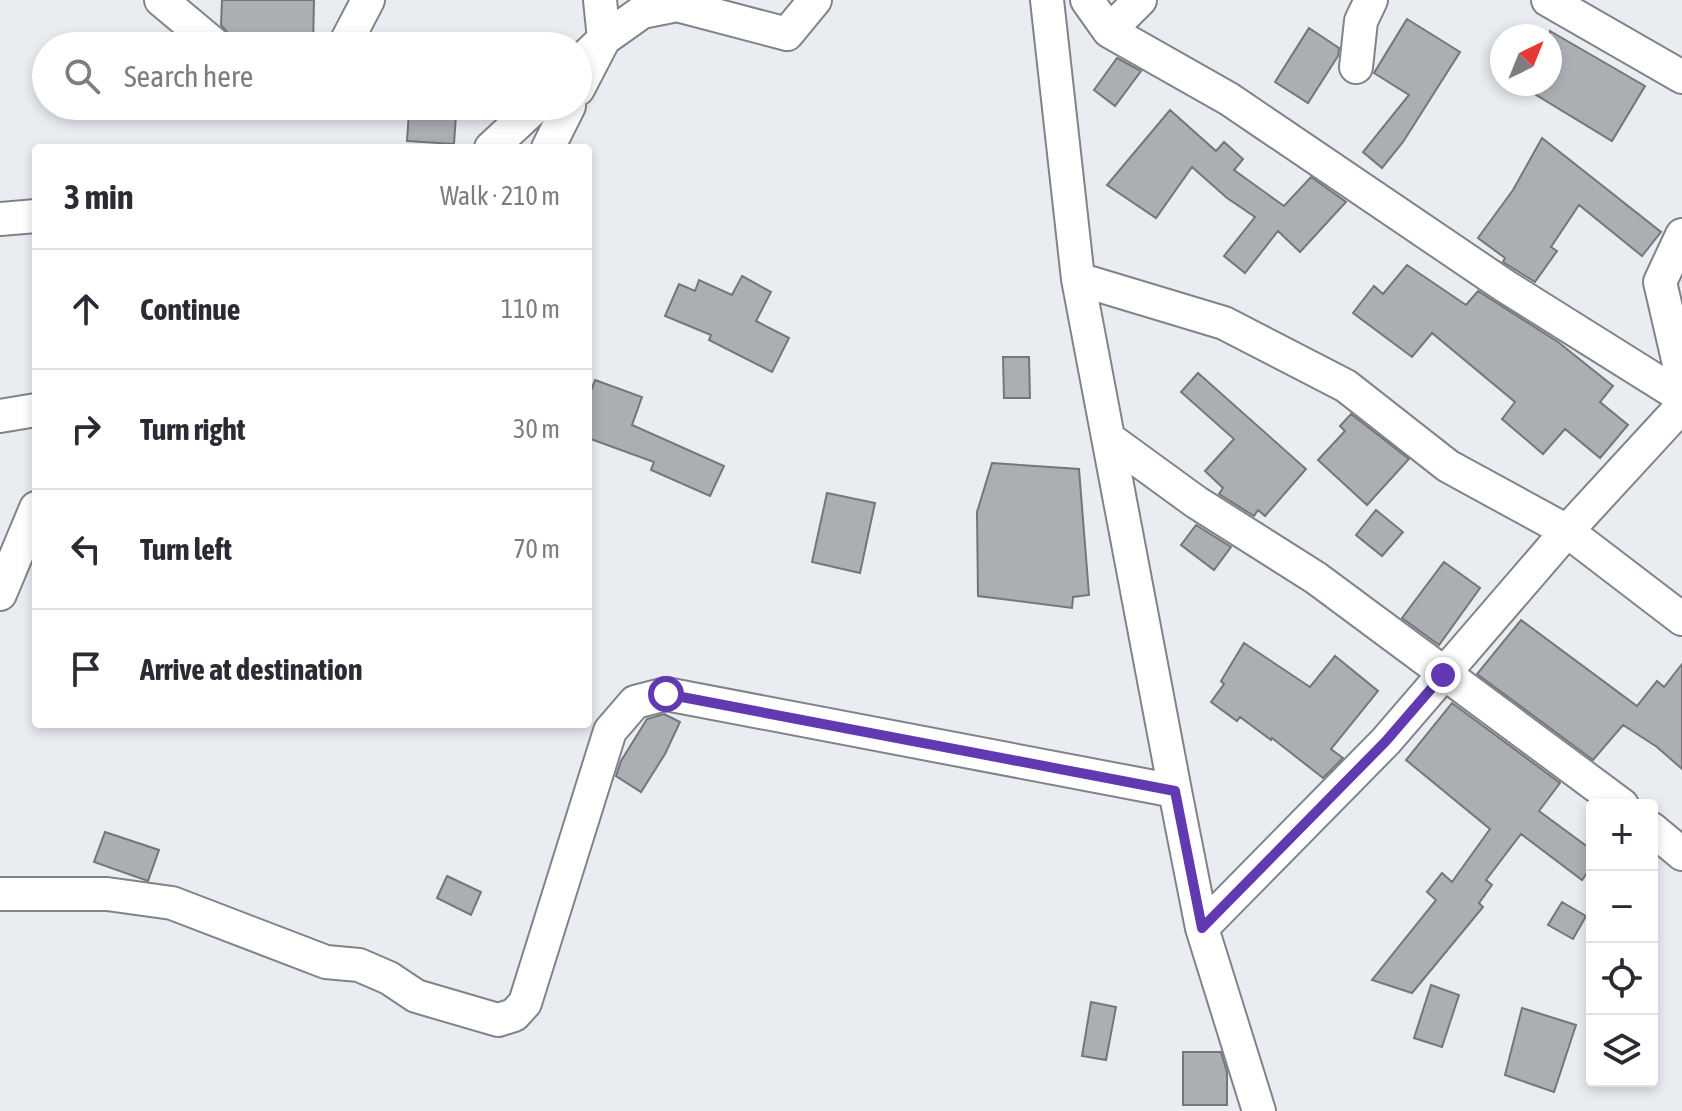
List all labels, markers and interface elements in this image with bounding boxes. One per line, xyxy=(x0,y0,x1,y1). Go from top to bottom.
north arrow xyxy=(1490,24,1562,96)
search box xyxy=(32,32,592,120)
icon: search xyxy=(60,54,104,98)
text: Search here xyxy=(124,59,253,93)
text: 3 min xyxy=(64,177,133,216)
text: Walk · 210 m xyxy=(440,181,560,211)
icon: ahead xyxy=(64,287,108,331)
text: Continue xyxy=(140,292,240,326)
text: 110 m xyxy=(501,294,560,324)
icon: right xyxy=(64,407,108,451)
text: Turn right xyxy=(140,412,246,446)
text: 30 m xyxy=(513,414,560,444)
icon: left xyxy=(64,527,108,571)
text: Turn left xyxy=(140,532,232,566)
text: 70 m xyxy=(513,534,560,564)
icon: arrive xyxy=(64,647,108,691)
text: Arrive at destination xyxy=(140,652,362,686)
route end xyxy=(1425,657,1461,693)
route start xyxy=(648,676,684,712)
map controls xyxy=(1586,799,1658,1087)
button: + xyxy=(1586,799,1658,871)
button: − xyxy=(1586,871,1658,943)
button: locate xyxy=(1586,943,1658,1015)
button: layers xyxy=(1586,1015,1658,1087)

